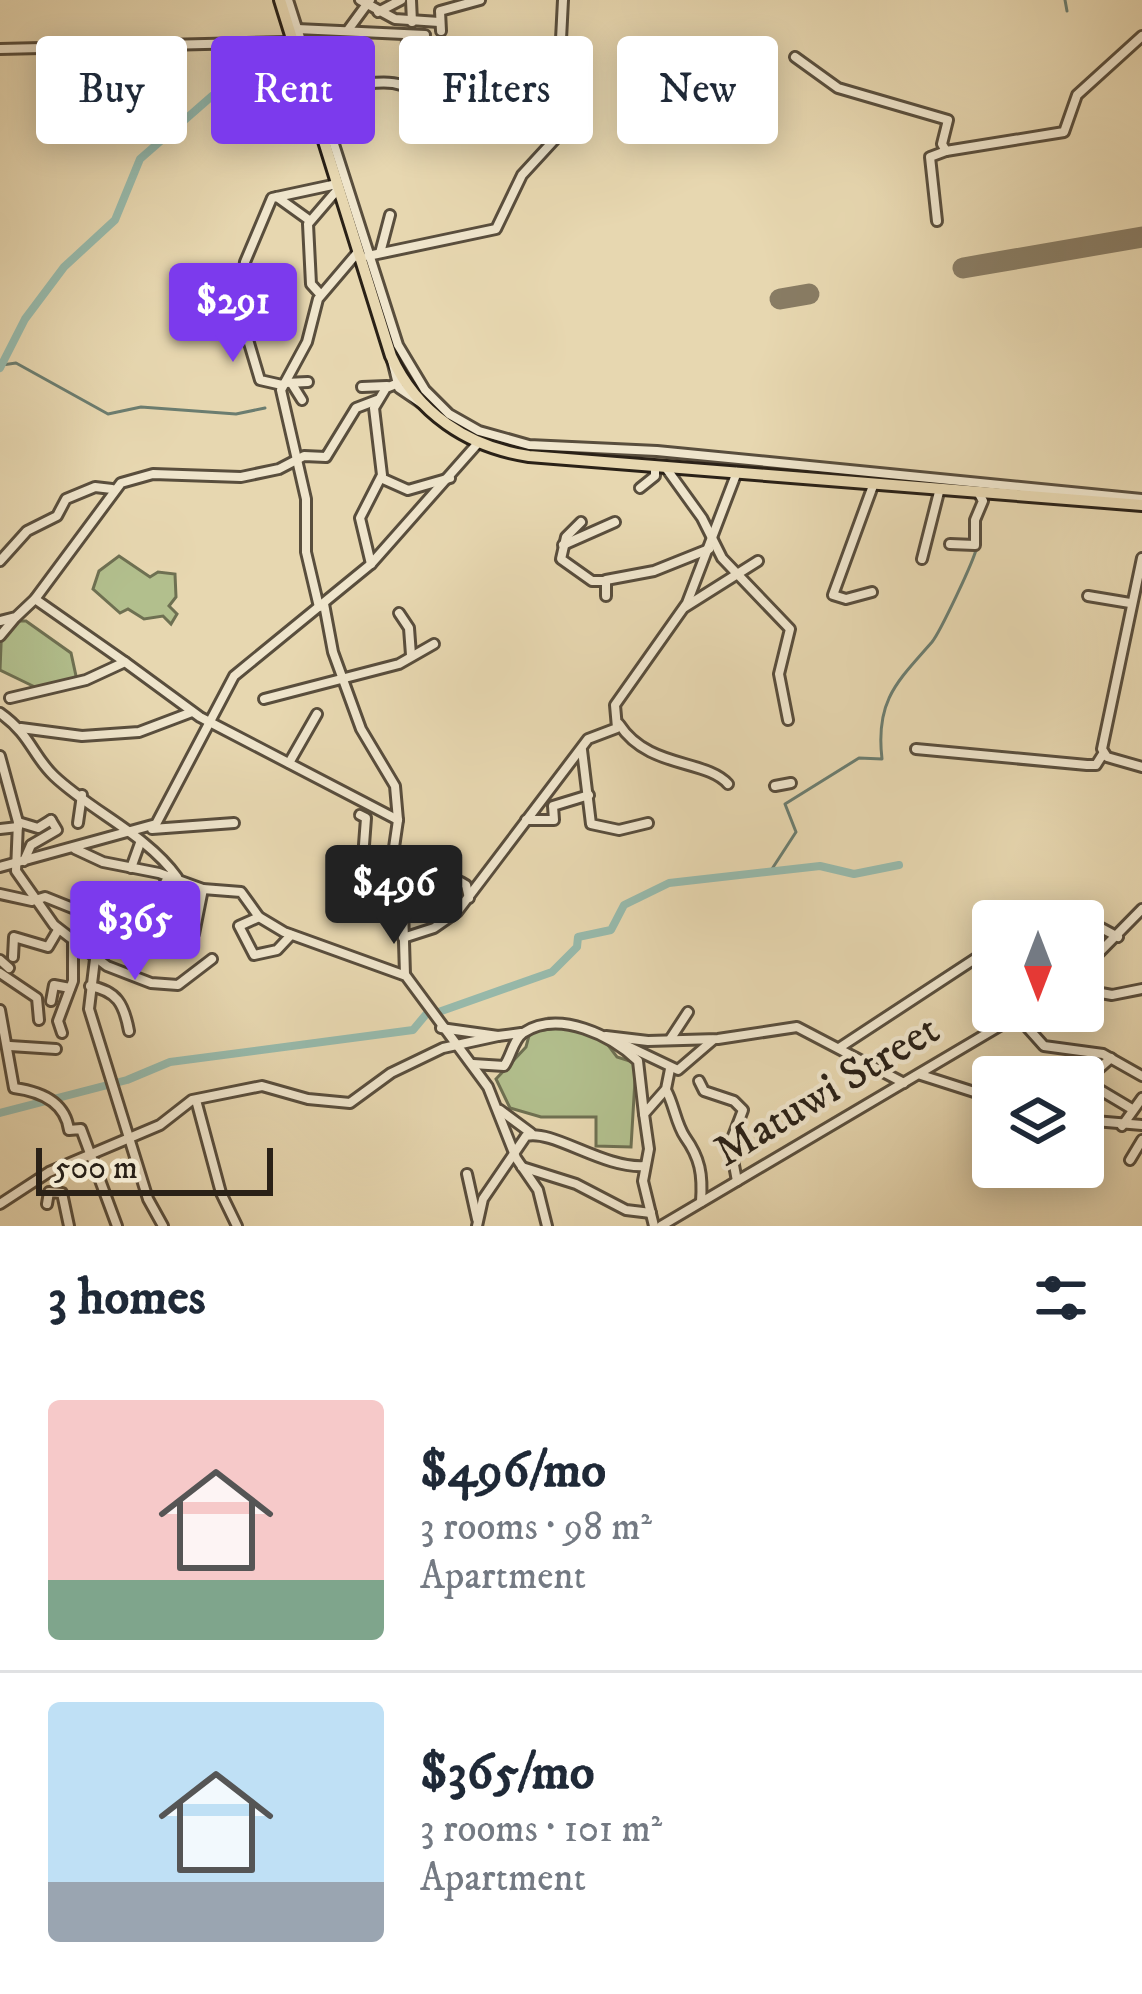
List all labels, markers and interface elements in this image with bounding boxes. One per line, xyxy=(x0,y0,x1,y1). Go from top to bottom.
chip: Buy xyxy=(36,36,187,144)
chip: Rent xyxy=(211,36,375,144)
chip: Filters xyxy=(399,36,593,144)
chip: New xyxy=(617,36,778,144)
pin: $291 xyxy=(162,263,304,365)
text: $291 xyxy=(196,277,270,326)
pin: $496 xyxy=(323,845,465,947)
text: $496 xyxy=(352,859,436,908)
pin: $365 xyxy=(64,881,206,983)
text: $365 xyxy=(97,895,173,944)
north arrow xyxy=(972,900,1104,1032)
map controls xyxy=(972,900,1104,1188)
street label: Matuwi Street xyxy=(704,1002,950,1180)
button: layers xyxy=(972,1056,1104,1188)
scale bar xyxy=(36,1142,273,1195)
text: 500 m xyxy=(54,1148,138,1189)
icon: filters xyxy=(1028,1265,1094,1331)
text: 3 homes xyxy=(48,1266,206,1330)
text: $496/mo xyxy=(420,1439,606,1503)
icon: home xyxy=(144,1448,288,1592)
text: 3 rooms · 98 m² xyxy=(420,1503,652,1552)
text: Apartment xyxy=(420,1552,586,1601)
text: $365/mo xyxy=(420,1741,595,1805)
icon: home xyxy=(144,1750,288,1894)
text: 3 rooms · 101 m² xyxy=(420,1805,662,1854)
text: Apartment xyxy=(420,1854,586,1903)

